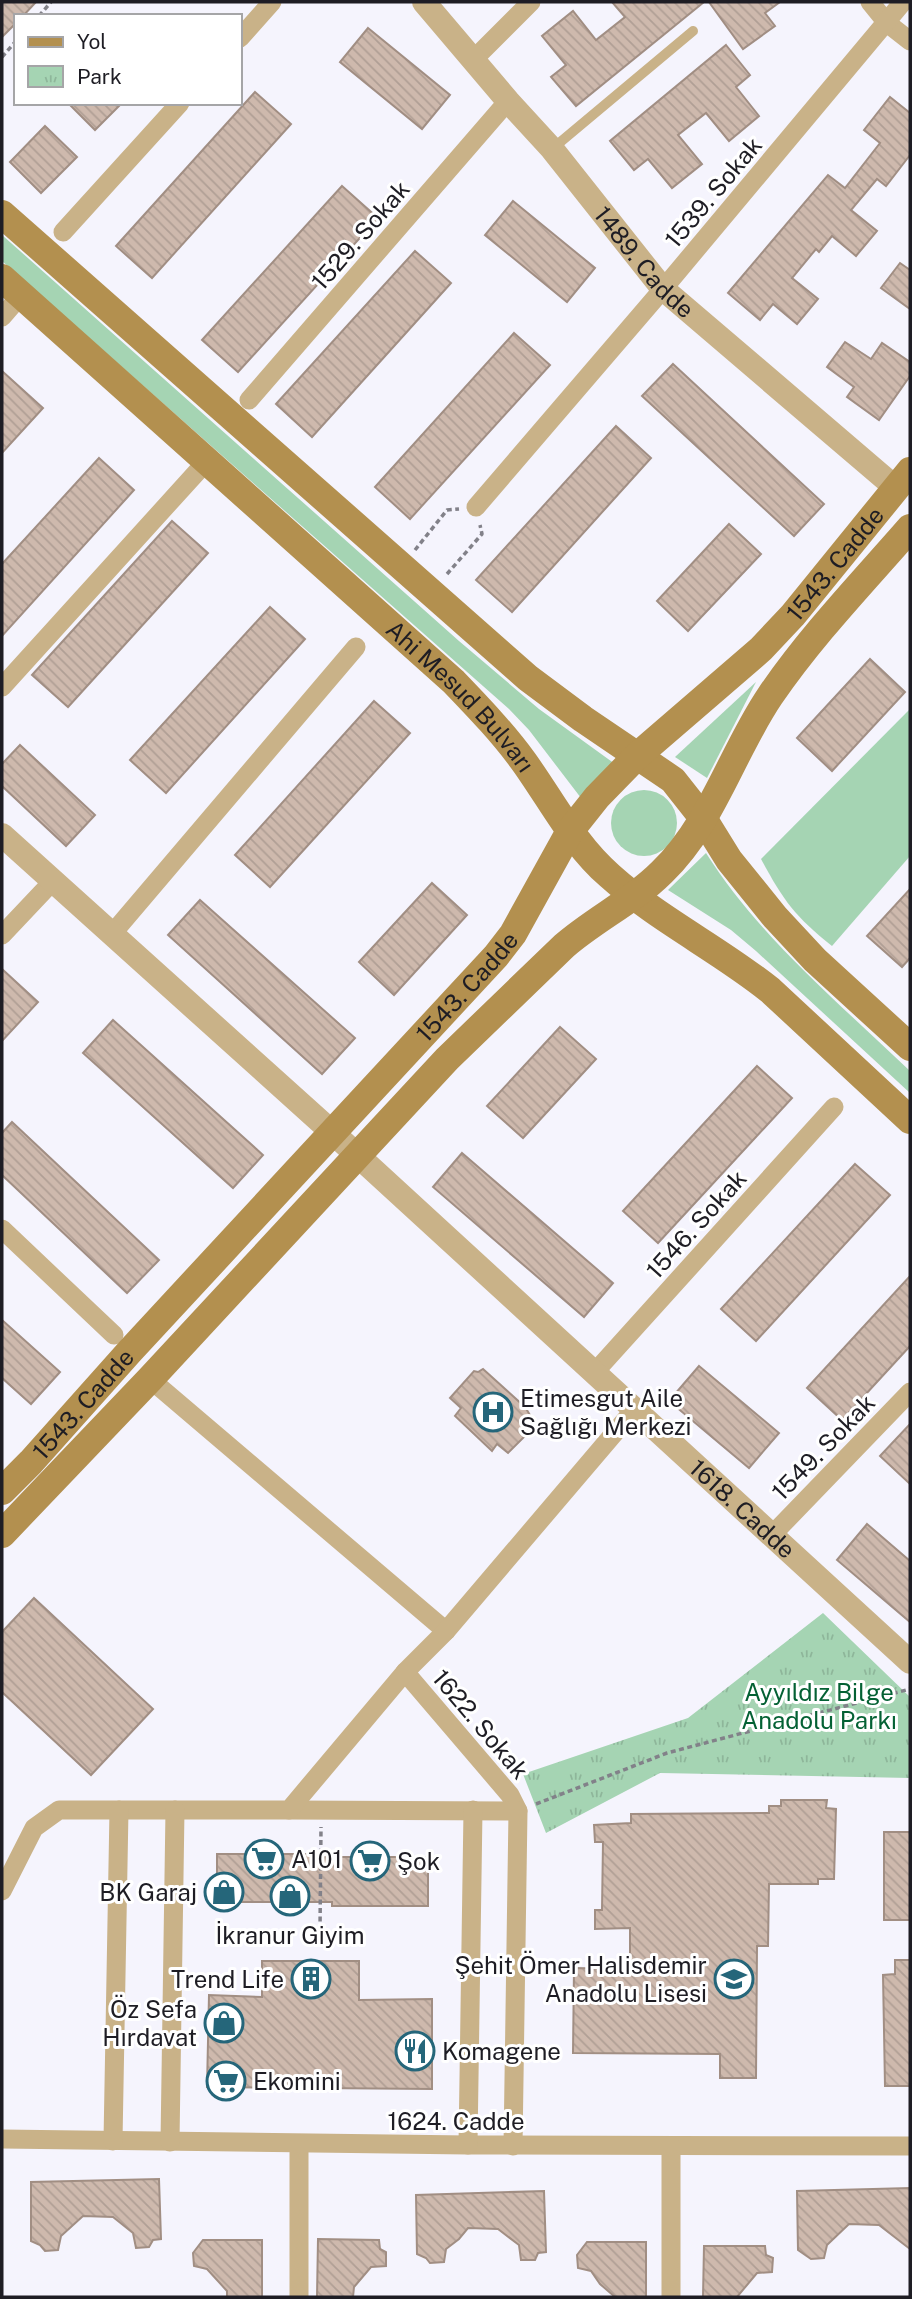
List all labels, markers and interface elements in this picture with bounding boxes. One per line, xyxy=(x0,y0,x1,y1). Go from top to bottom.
legend xyxy=(14,14,242,105)
text: Yol xyxy=(77,29,107,54)
text: Park xyxy=(77,64,122,89)
street label: 1539. Sokak xyxy=(659,131,767,253)
street label: 1529. Sokak xyxy=(305,175,415,295)
street label: 1489. Cadde xyxy=(589,201,700,323)
street label: 1543. Cadde xyxy=(780,501,889,626)
street label: Ahi Mesud Bulvarı xyxy=(381,614,541,777)
street label: 1543. Cadde xyxy=(410,926,524,1047)
street label: 1546. Sokak xyxy=(640,1164,752,1284)
street label: 1543. Cadde xyxy=(26,1343,139,1465)
place label: Etimesgut Aile Sağlığı Merkezi xyxy=(520,1384,691,1440)
street label: 1549. Sokak xyxy=(766,1388,880,1506)
hospital icon: Etimesgut Aile Sağlığı Merkezi xyxy=(472,1391,514,1433)
street label: 1618. Cadde xyxy=(684,1453,801,1564)
street label: 1622. Sokak xyxy=(427,1664,535,1784)
park label: Ayyıldız Bilge Anadolu Parkı xyxy=(741,1678,897,1734)
supermarket icon: A101 xyxy=(243,1838,285,1880)
supermarket icon: Şok xyxy=(349,1840,391,1882)
place label: A101 xyxy=(291,1845,342,1873)
place label: Şok xyxy=(397,1847,440,1875)
shop icon: BK Garaj xyxy=(203,1871,245,1913)
shop icon: İkranur Giyim xyxy=(269,1875,311,1917)
place label: BK Garaj xyxy=(99,1878,197,1906)
place label: İkranur Giyim xyxy=(216,1921,364,1949)
place label: Şehit Ömer Halisdemir Anadolu Lisesi xyxy=(454,1950,707,2007)
building icon: Trend Life xyxy=(290,1958,332,2000)
school or university icon: Şehit Ömer Halisdemir Anadolu Lisesi xyxy=(713,1958,755,2000)
place label: Trend Life xyxy=(171,1965,284,1993)
place label: Öz Sefa Hırdavat xyxy=(102,1994,197,2051)
shop icon: Öz Sefa Hırdavat xyxy=(203,2002,245,2044)
restaurant icon: Komagene xyxy=(394,2030,436,2072)
place label: Komagene xyxy=(442,2037,561,2065)
supermarket icon: Ekomini xyxy=(205,2060,247,2102)
place label: Ekomini xyxy=(253,2067,341,2095)
street label: 1624. Cadde xyxy=(387,2107,525,2135)

